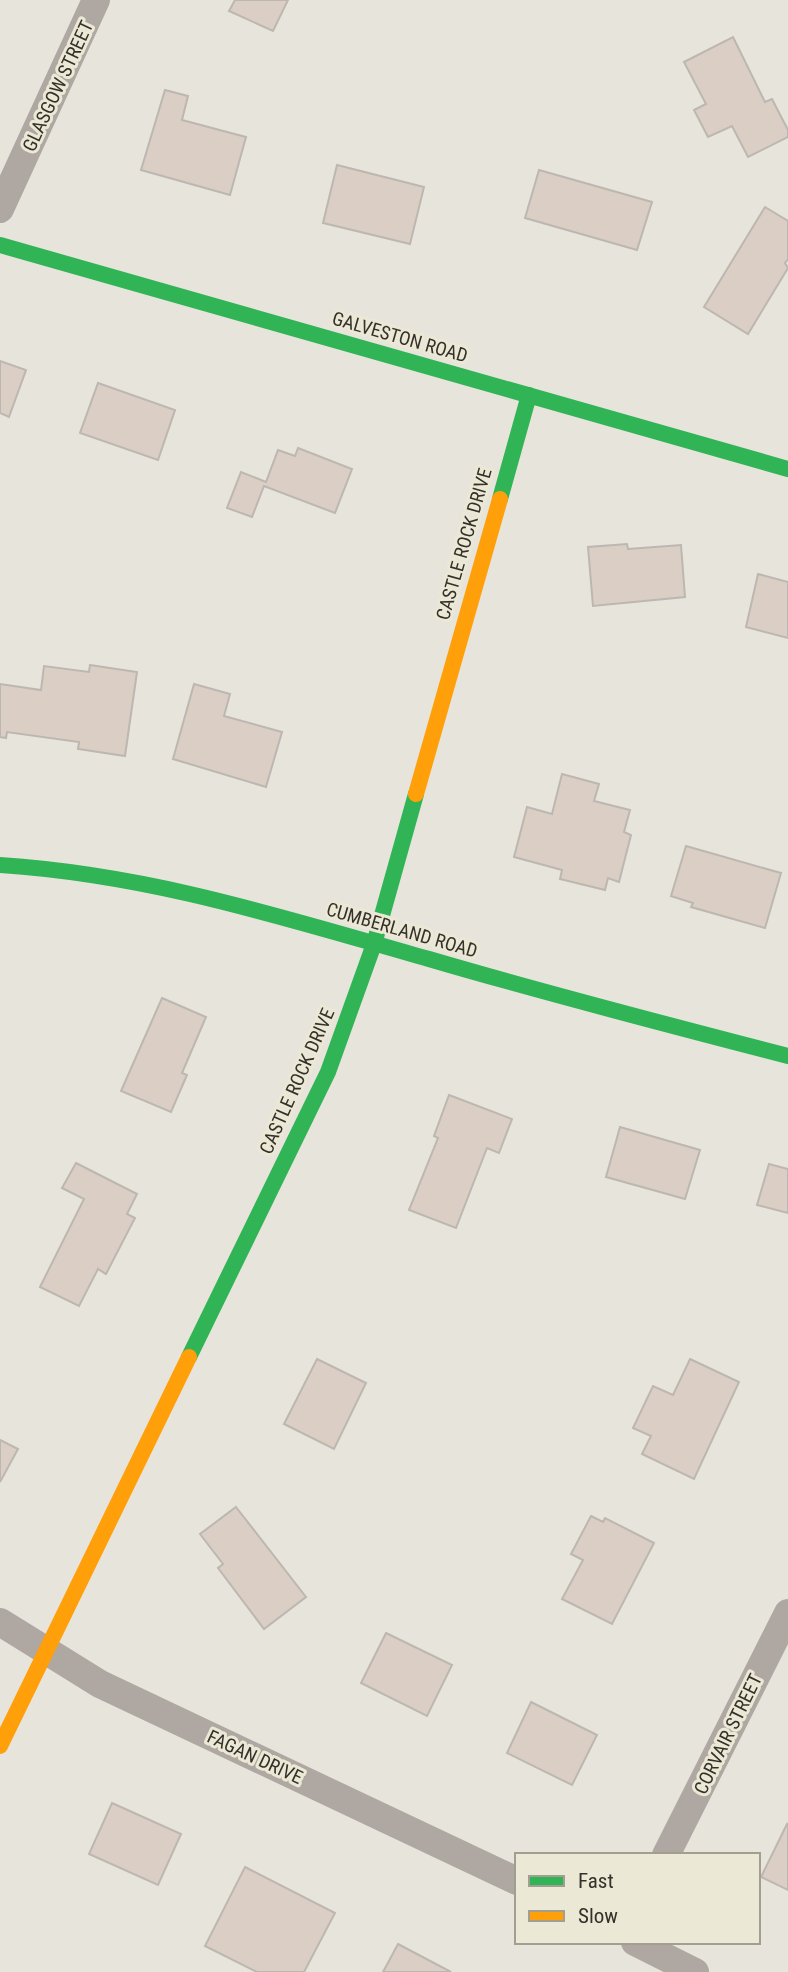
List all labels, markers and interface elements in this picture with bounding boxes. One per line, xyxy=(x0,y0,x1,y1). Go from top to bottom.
street label: GLASGOW STREET xyxy=(18,17,98,155)
street label: GALVESTON ROAD xyxy=(330,307,470,367)
street label: CASTLE ROCK DRIVE xyxy=(431,465,497,623)
street label: CUMBERLAND ROAD xyxy=(324,897,480,963)
street label: CASTLE ROCK DRIVE xyxy=(255,1005,339,1157)
street label: CORVAIR STREET xyxy=(689,1670,767,1798)
street label: FAGAN DRIVE xyxy=(204,1725,306,1789)
legend xyxy=(515,1853,760,1944)
text: Fast xyxy=(578,1869,614,1893)
text: Slow xyxy=(578,1904,618,1928)

